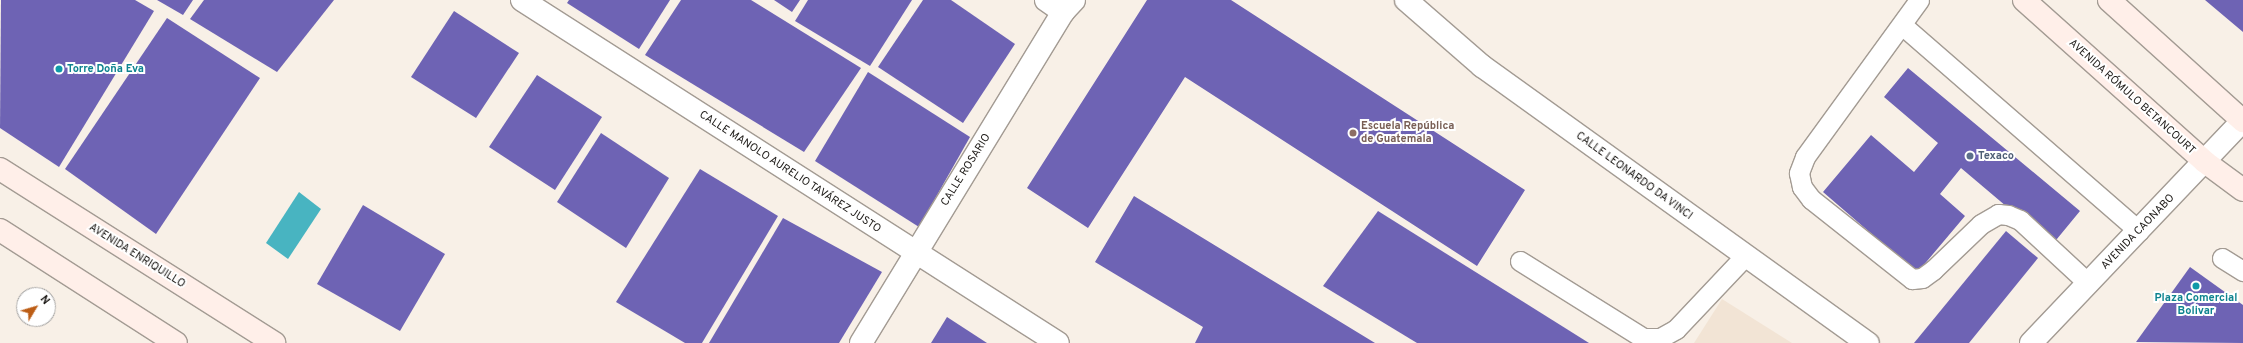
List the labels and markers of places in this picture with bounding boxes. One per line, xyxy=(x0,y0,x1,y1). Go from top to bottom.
place label: Torre Doña Eva xyxy=(67,62,144,76)
marker: Torre Doña Eva xyxy=(54,64,64,74)
place label: Escuela República de Guatemala xyxy=(1361,120,1454,146)
marker: Escuela República de Guatemala xyxy=(1348,128,1358,138)
place label: Texaco xyxy=(1978,149,2014,163)
marker: Texaco xyxy=(1965,151,1975,161)
marker: Plaza Comercial Bolivar xyxy=(2191,281,2201,291)
place label: Plaza Comercial Bolivar xyxy=(2155,292,2237,318)

